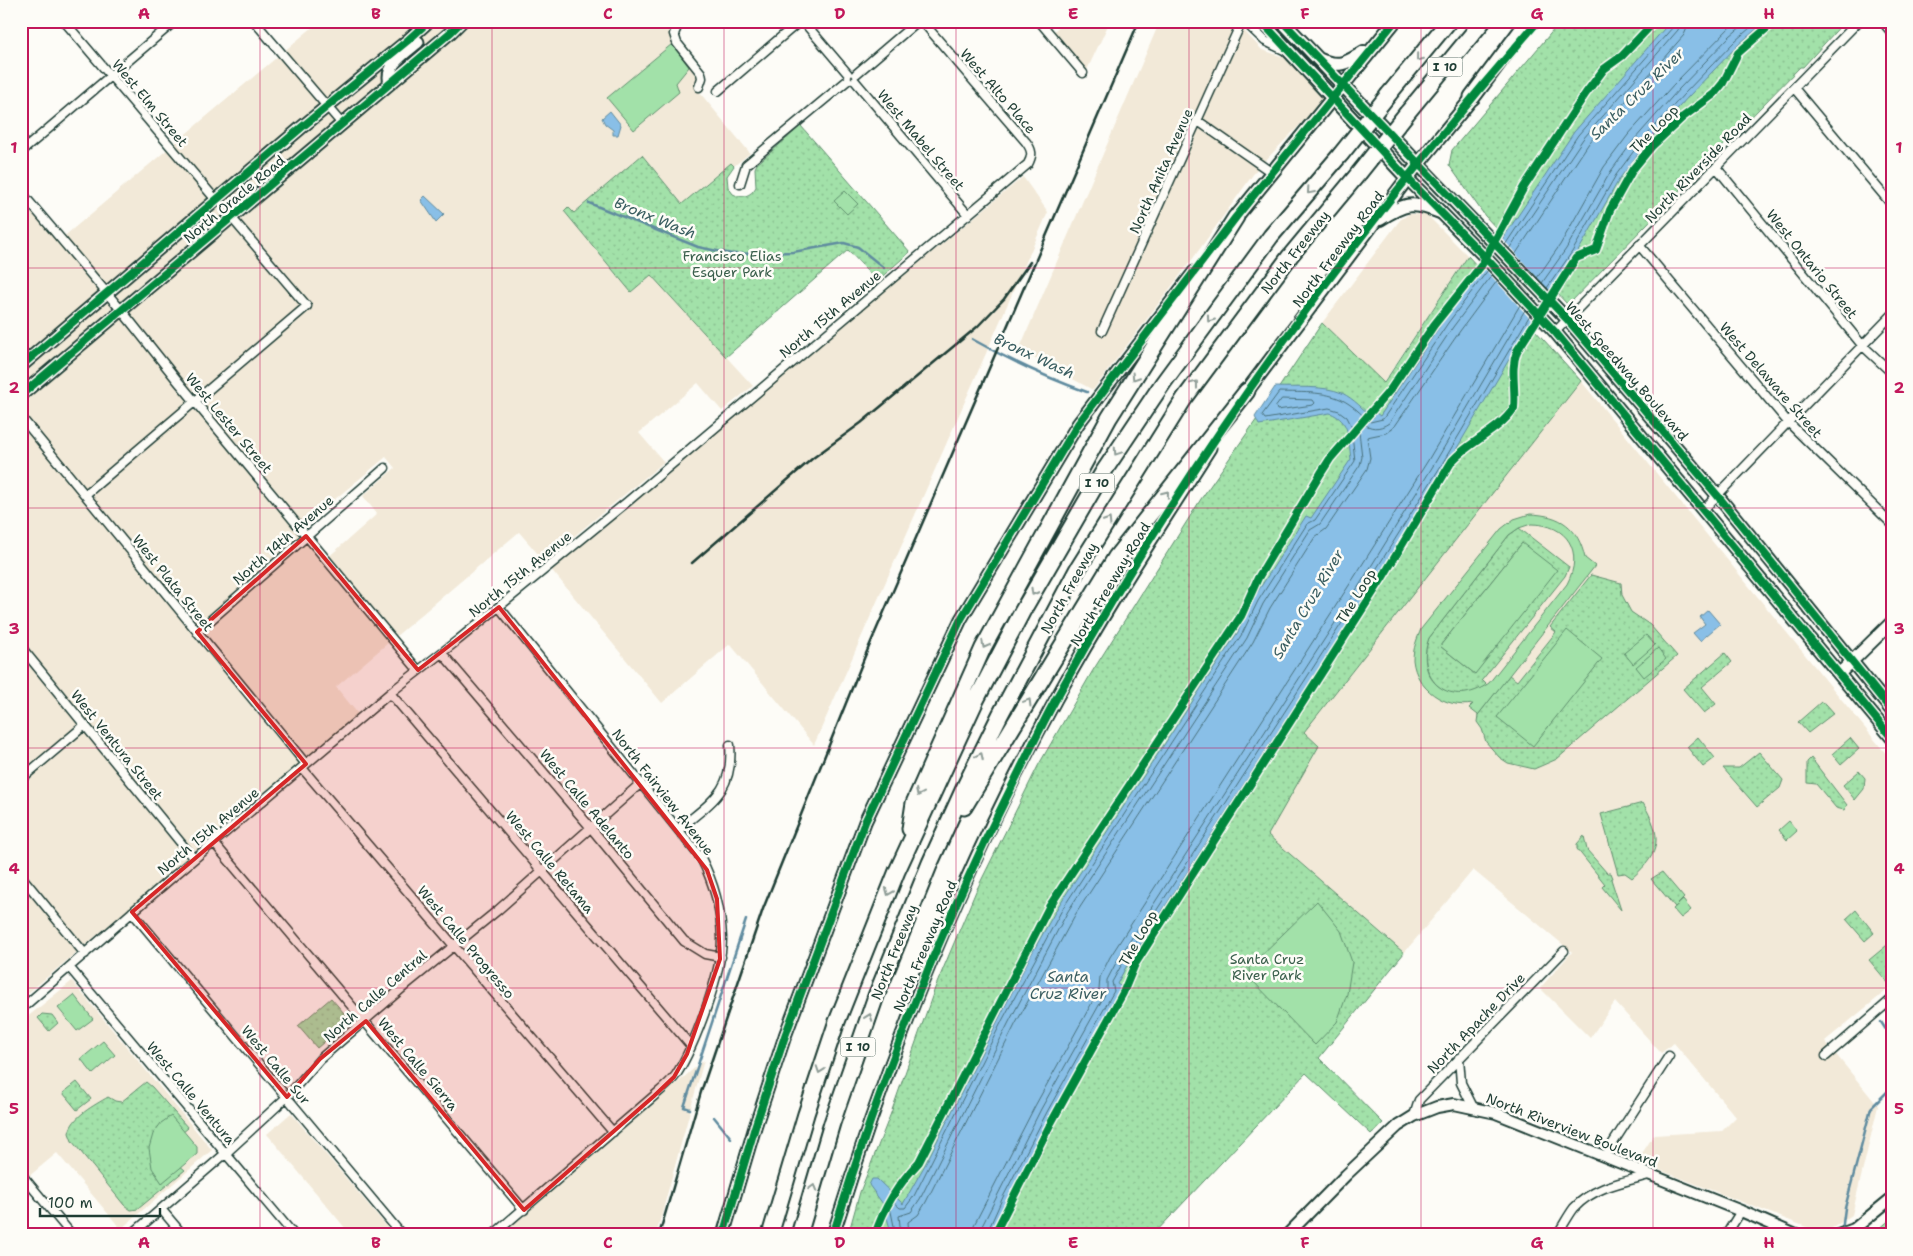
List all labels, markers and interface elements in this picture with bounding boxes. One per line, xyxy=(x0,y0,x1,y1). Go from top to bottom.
text: A xyxy=(138,3,150,24)
text: B xyxy=(371,3,381,24)
text: C xyxy=(603,3,613,24)
text: D xyxy=(834,3,846,24)
text: E xyxy=(1068,3,1078,24)
text: F xyxy=(1300,3,1310,24)
text: G xyxy=(1531,3,1544,24)
text: H xyxy=(1763,3,1775,24)
water label: Santa Cruz River xyxy=(1586,43,1689,144)
street label: West Alto Place xyxy=(956,45,1040,137)
one-way arrow xyxy=(1415,52,1424,61)
street label: West Elm Street xyxy=(108,55,192,151)
road number: I 10 xyxy=(1428,58,1462,76)
street label: West Mabel Street xyxy=(873,86,969,194)
street label: The Loop xyxy=(1626,101,1682,157)
street label: North Anita Avenue xyxy=(1125,105,1197,237)
street label: North Riverside Road xyxy=(1641,109,1755,227)
text: 1 xyxy=(10,137,18,158)
text: 1 xyxy=(1895,137,1903,158)
street label: North Oracle Road xyxy=(179,151,289,247)
one-way arrow xyxy=(1306,185,1315,194)
street label: North Freeway Road xyxy=(1289,187,1387,311)
water label: Bronx Wash xyxy=(611,192,699,244)
street label: West Ontario Street xyxy=(1762,206,1862,322)
street label: North Freeway xyxy=(1257,207,1333,297)
park label: Francisco Elias Esquer Park xyxy=(682,247,782,281)
street label: North 15th Avenue xyxy=(775,266,885,362)
street label: West Speedway Boulevard xyxy=(1562,298,1692,444)
one-way arrow xyxy=(1207,313,1216,323)
street label: West Delaware Street xyxy=(1716,318,1826,442)
water label: Bronx Wash xyxy=(990,329,1078,383)
street label: West Lester Street xyxy=(182,369,276,477)
one-way arrow xyxy=(1132,371,1142,380)
text: 2 xyxy=(8,377,20,398)
text: 2 xyxy=(1893,377,1905,398)
one-way arrow xyxy=(1189,380,1198,390)
one-way arrow xyxy=(1114,447,1123,456)
road number: I 10 xyxy=(1080,473,1114,492)
street label: North 14th Avenue xyxy=(229,491,337,589)
one-way arrow xyxy=(1160,491,1168,500)
one-way arrow xyxy=(1102,518,1111,527)
street label: North Freeway Road xyxy=(1066,519,1154,649)
street label: North 15th Avenue xyxy=(465,527,575,621)
street label: West Plata Street xyxy=(128,531,218,635)
street label: North Freeway xyxy=(1037,540,1101,636)
water label: Santa Cruz River xyxy=(1268,545,1349,662)
street label: The Loop xyxy=(1332,565,1380,627)
one-way arrow xyxy=(1030,586,1040,595)
text: 3 xyxy=(8,618,20,639)
text: 3 xyxy=(1893,618,1905,639)
one-way arrow xyxy=(981,639,991,648)
street label: West Ventura Street xyxy=(67,686,167,804)
one-way arrow xyxy=(1021,699,1031,708)
street label: North Fairview Avenue xyxy=(608,725,718,859)
street label: West Calle Adelanto xyxy=(536,745,638,863)
one-way arrow xyxy=(973,752,983,761)
street label: North 15th Avenue xyxy=(153,783,263,879)
one-way arrow xyxy=(914,788,925,797)
street label: West Calle Retama xyxy=(502,807,598,917)
text: 4 xyxy=(8,858,20,879)
text: 4 xyxy=(1893,858,1905,879)
street label: North Freeway Road xyxy=(890,878,960,1014)
street label: West Calle Progresso xyxy=(413,882,519,1002)
one-way arrow xyxy=(885,887,895,896)
street label: North Freeway xyxy=(867,902,921,1002)
street label: The Loop xyxy=(1115,907,1161,969)
street label: North Calle Central xyxy=(319,946,431,1046)
park label: Santa Cruz River Park xyxy=(1230,950,1304,984)
water label: Santa Cruz River xyxy=(1030,967,1107,1004)
street label: North Apache Drive xyxy=(1423,969,1529,1077)
one-way arrow xyxy=(863,1013,873,1022)
street label: West Calle Sierra xyxy=(374,1014,462,1114)
street label: West Calle Sur xyxy=(238,1022,315,1109)
street label: West Calle Ventura xyxy=(143,1038,240,1148)
road number: I 10 xyxy=(840,1038,876,1056)
one-way arrow xyxy=(816,1065,826,1074)
street label: North Riverview Boulevard xyxy=(1484,1089,1661,1171)
text: 5 xyxy=(9,1098,19,1119)
text: 5 xyxy=(1894,1098,1904,1119)
one-way arrow xyxy=(807,1184,817,1192)
scale bar xyxy=(40,1186,160,1218)
text: 100 m xyxy=(48,1193,93,1213)
text: A xyxy=(138,1232,150,1253)
text: B xyxy=(371,1232,381,1253)
text: C xyxy=(603,1232,613,1253)
text: D xyxy=(834,1232,846,1253)
text: E xyxy=(1068,1232,1078,1253)
text: F xyxy=(1300,1232,1310,1253)
text: G xyxy=(1531,1232,1544,1253)
text: H xyxy=(1763,1232,1775,1253)

